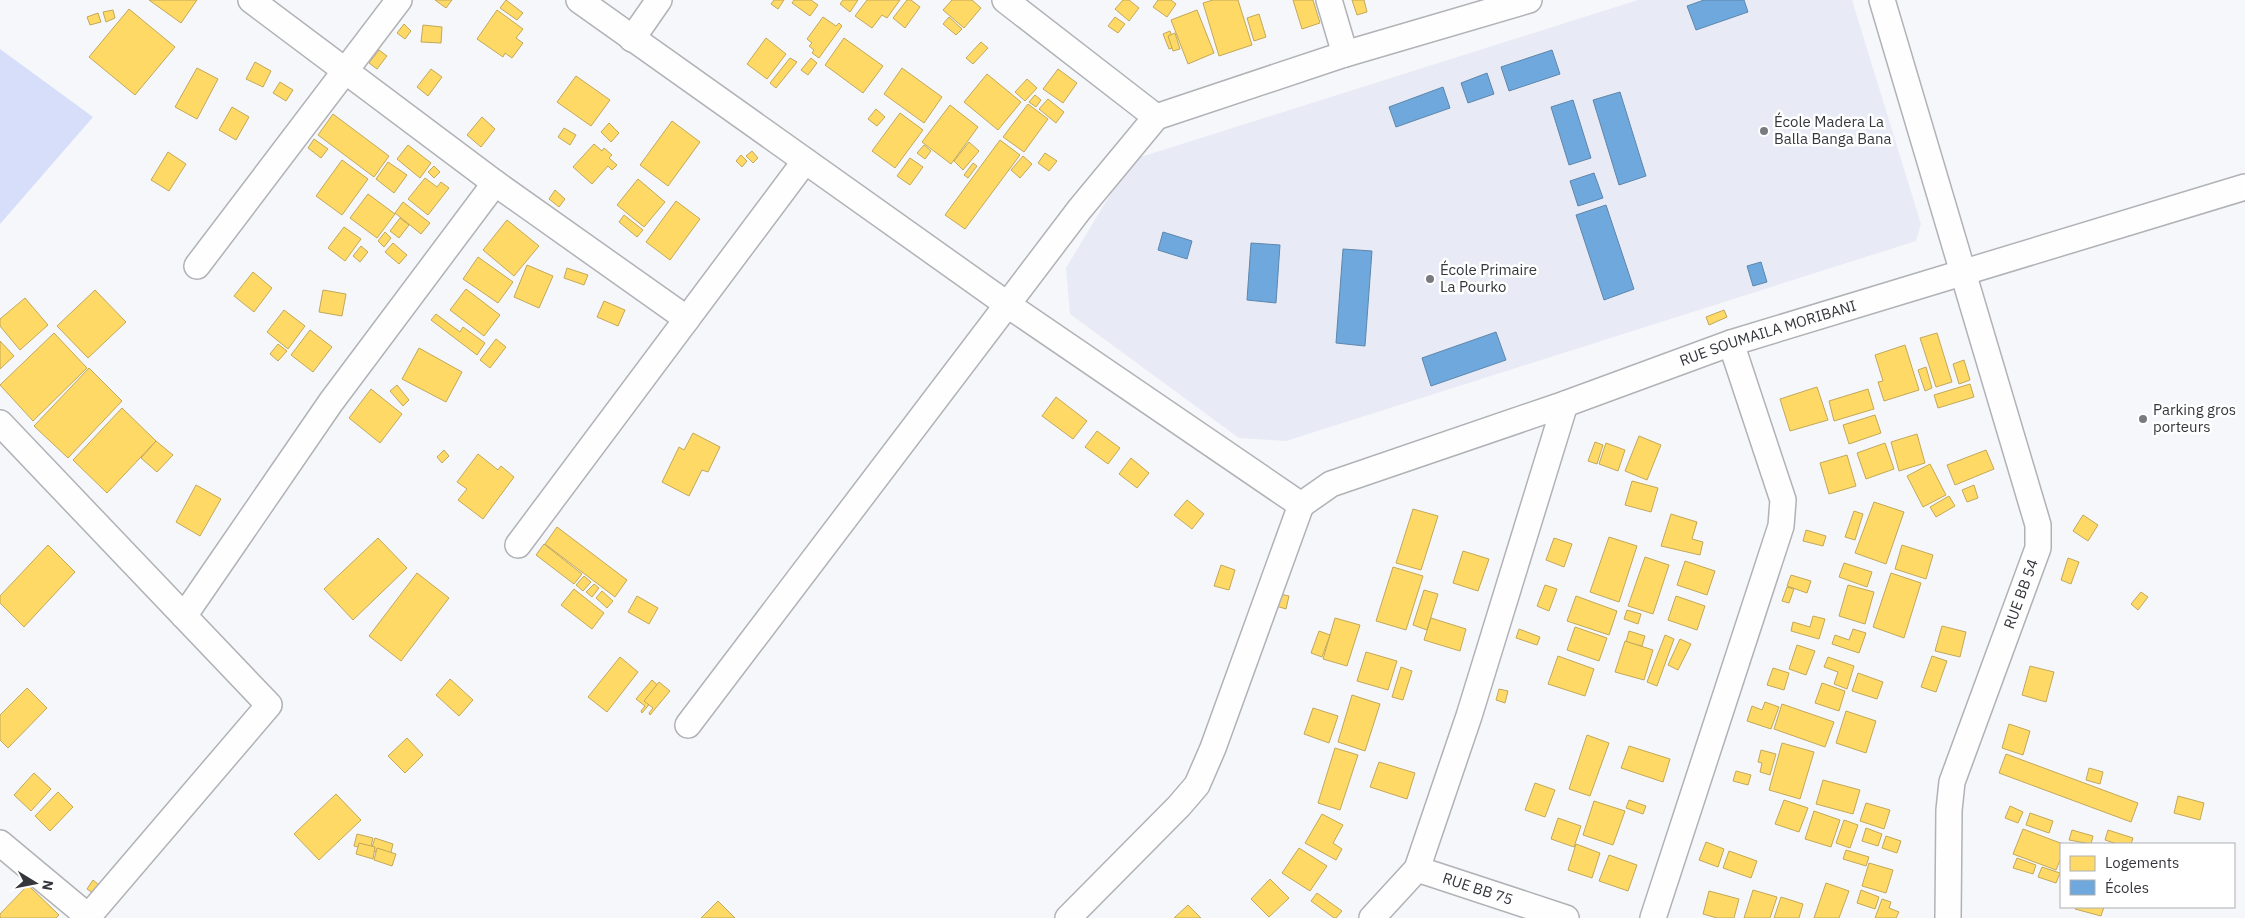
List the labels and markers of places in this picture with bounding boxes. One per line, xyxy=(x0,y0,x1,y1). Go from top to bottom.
place label: École Madera La Balla Banga Bana xyxy=(1774,112,1892,148)
marker: École Madera La Balla Banga Bana xyxy=(1758,125,1770,137)
place label: École Primaire La Pourko xyxy=(1440,260,1537,296)
marker: École Primaire La Pourko xyxy=(1424,273,1436,285)
place label: Parking gros porteurs xyxy=(2153,400,2236,436)
marker: Parking gros porteurs xyxy=(2137,413,2149,425)

